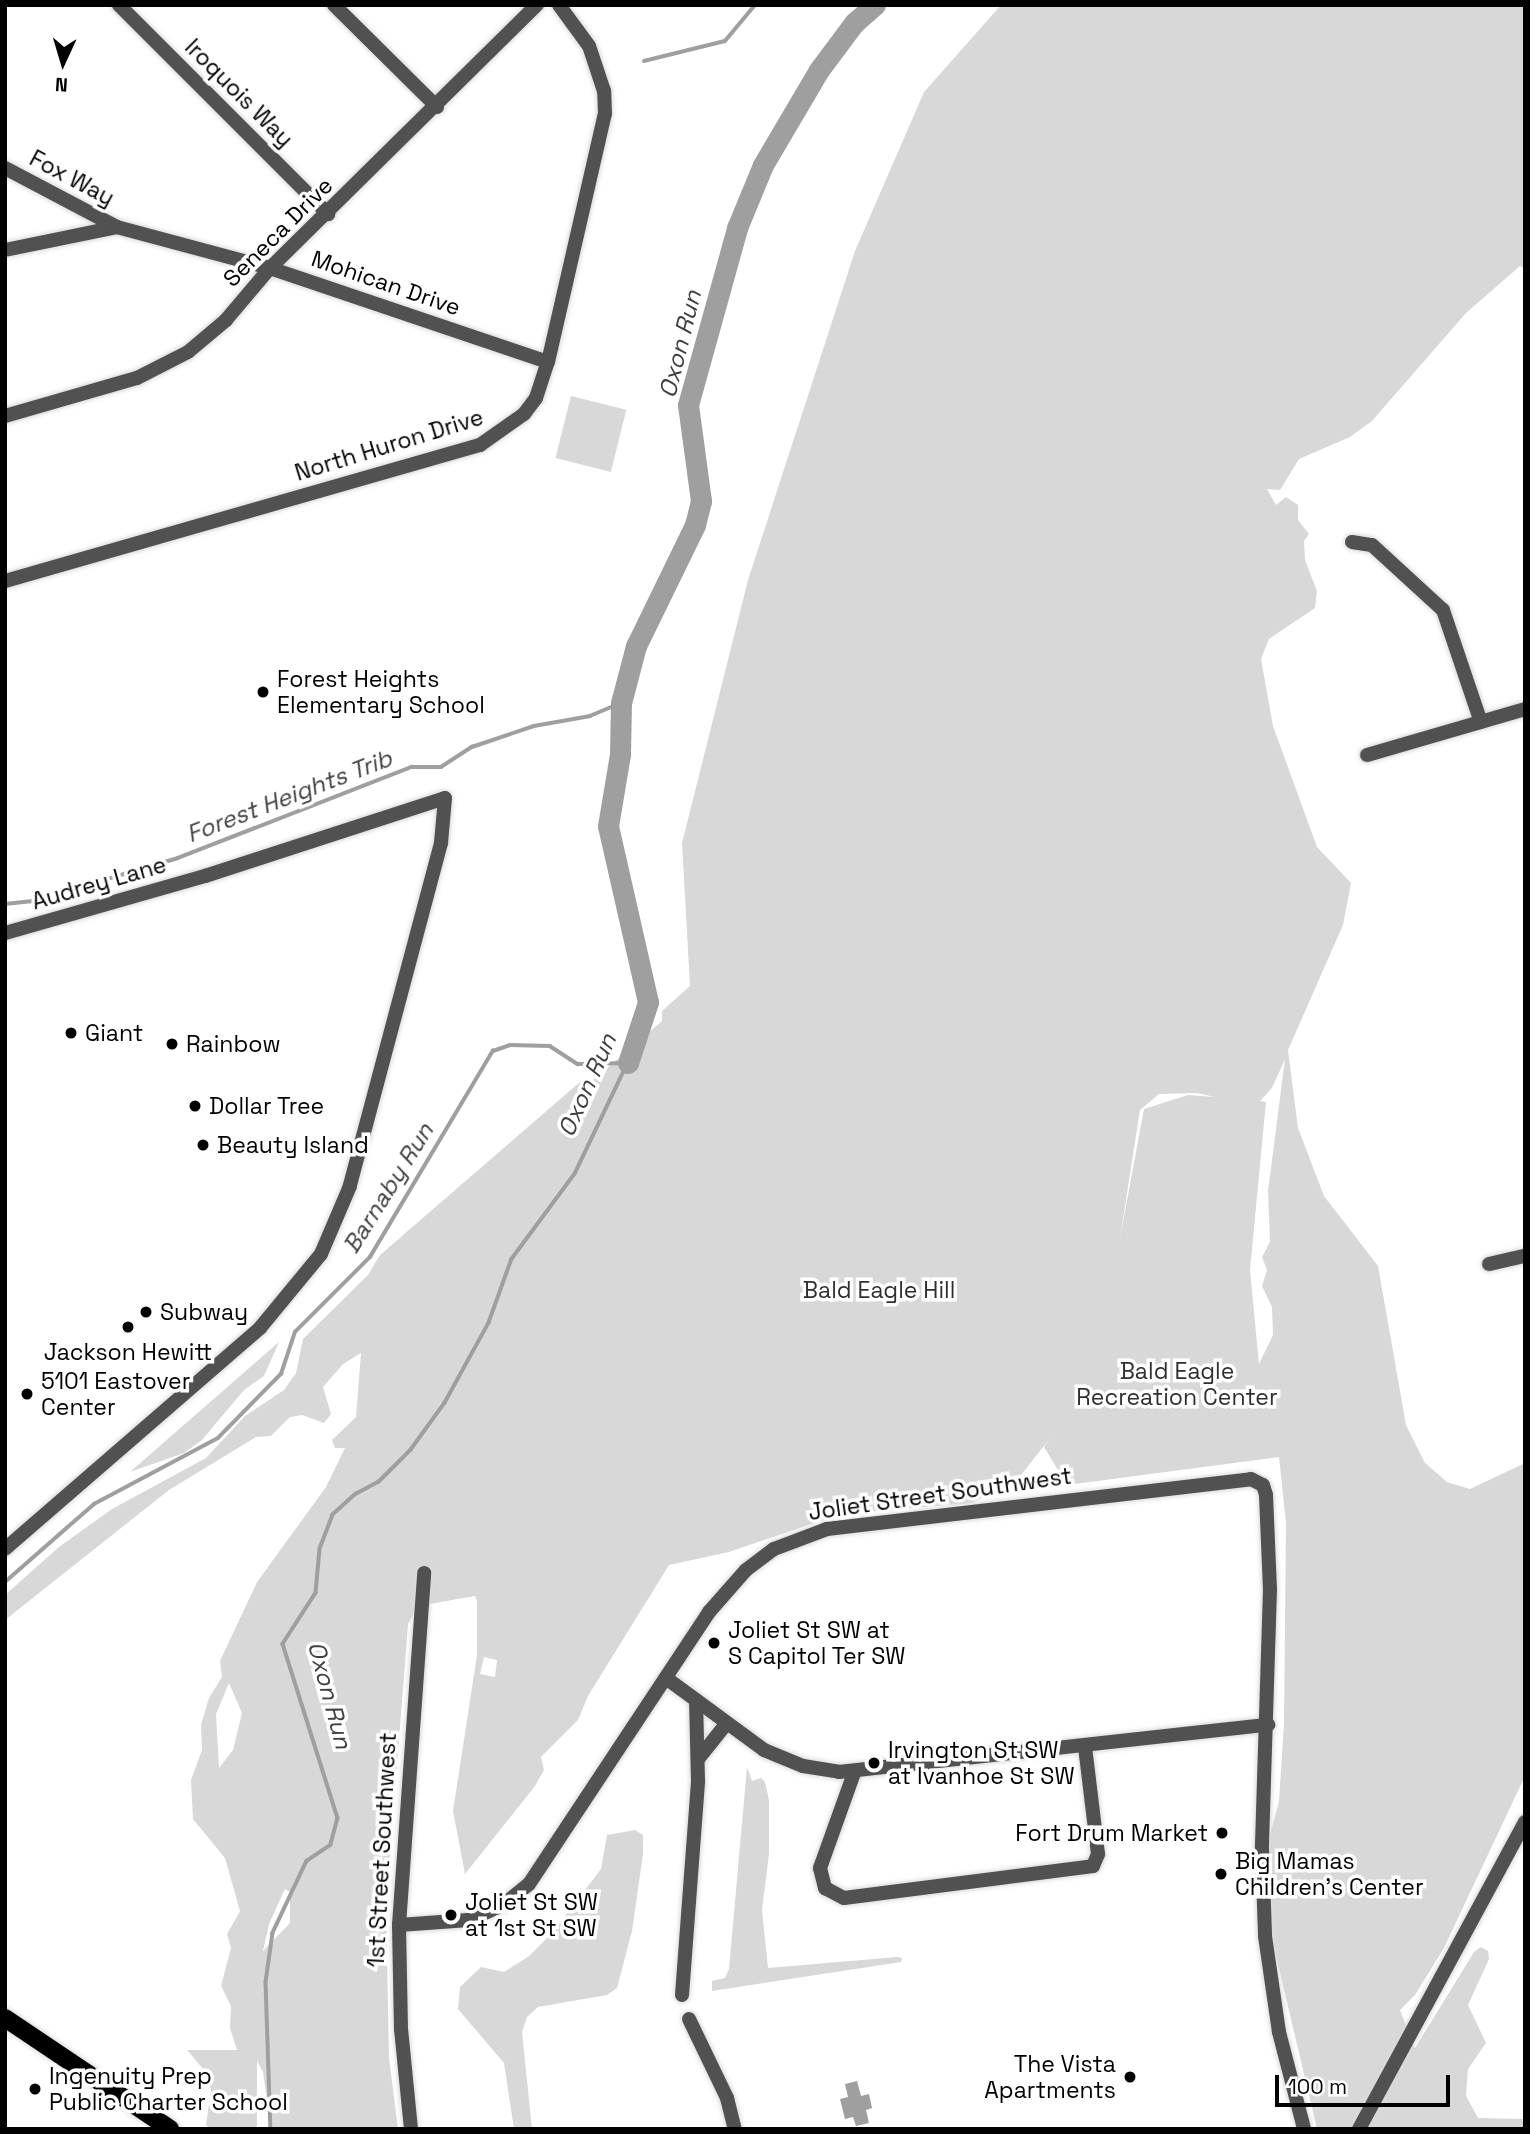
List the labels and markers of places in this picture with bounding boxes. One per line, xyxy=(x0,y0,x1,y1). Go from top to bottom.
place label: Forest Heights Elementary School xyxy=(277,665,485,719)
marker: Forest Heights Elementary School xyxy=(255,684,271,700)
place label: Giant xyxy=(85,1019,143,1047)
marker: Giant xyxy=(63,1025,79,1041)
place label: Rainbow xyxy=(186,1030,281,1058)
marker: Rainbow xyxy=(164,1036,180,1052)
place label: Dollar Tree xyxy=(209,1092,325,1120)
marker: Dollar Tree xyxy=(187,1098,203,1114)
place label: Beauty Island xyxy=(217,1131,369,1159)
marker: Beauty Island xyxy=(195,1137,211,1153)
place label: Subway xyxy=(160,1298,248,1326)
marker: Subway xyxy=(138,1304,154,1320)
marker: Jackson Hewitt xyxy=(120,1319,136,1335)
place label: Jackson Hewitt xyxy=(44,1338,212,1366)
place label: 5101 Eastover Center xyxy=(41,1367,190,1421)
marker: 5101 Eastover Center xyxy=(19,1386,35,1402)
place label: Joliet St SW at S Capitol Ter SW xyxy=(728,1616,906,1670)
marker: Joliet St SW at S Capitol Ter SW xyxy=(706,1635,722,1651)
place label: Irvington St SW at Ivanhoe St SW xyxy=(888,1736,1075,1790)
marker: Irvington St SW at Ivanhoe St SW xyxy=(866,1755,882,1771)
place label: Fort Drum Market xyxy=(1015,1819,1208,1847)
marker: Fort Drum Market xyxy=(1214,1825,1230,1841)
place label: Big Mamas Children's Center xyxy=(1235,1847,1424,1901)
marker: Big Mamas Children's Center xyxy=(1213,1866,1229,1882)
place label: Joliet St SW at 1st St SW xyxy=(465,1888,598,1942)
marker: Joliet St SW at 1st St SW xyxy=(443,1907,459,1923)
place label: The Vista Apartments xyxy=(984,2050,1116,2104)
place label: Ingenuity Prep Public Charter School xyxy=(49,2062,288,2116)
marker: The Vista Apartments xyxy=(1122,2069,1138,2085)
marker: Ingenuity Prep Public Charter School xyxy=(27,2081,43,2097)

